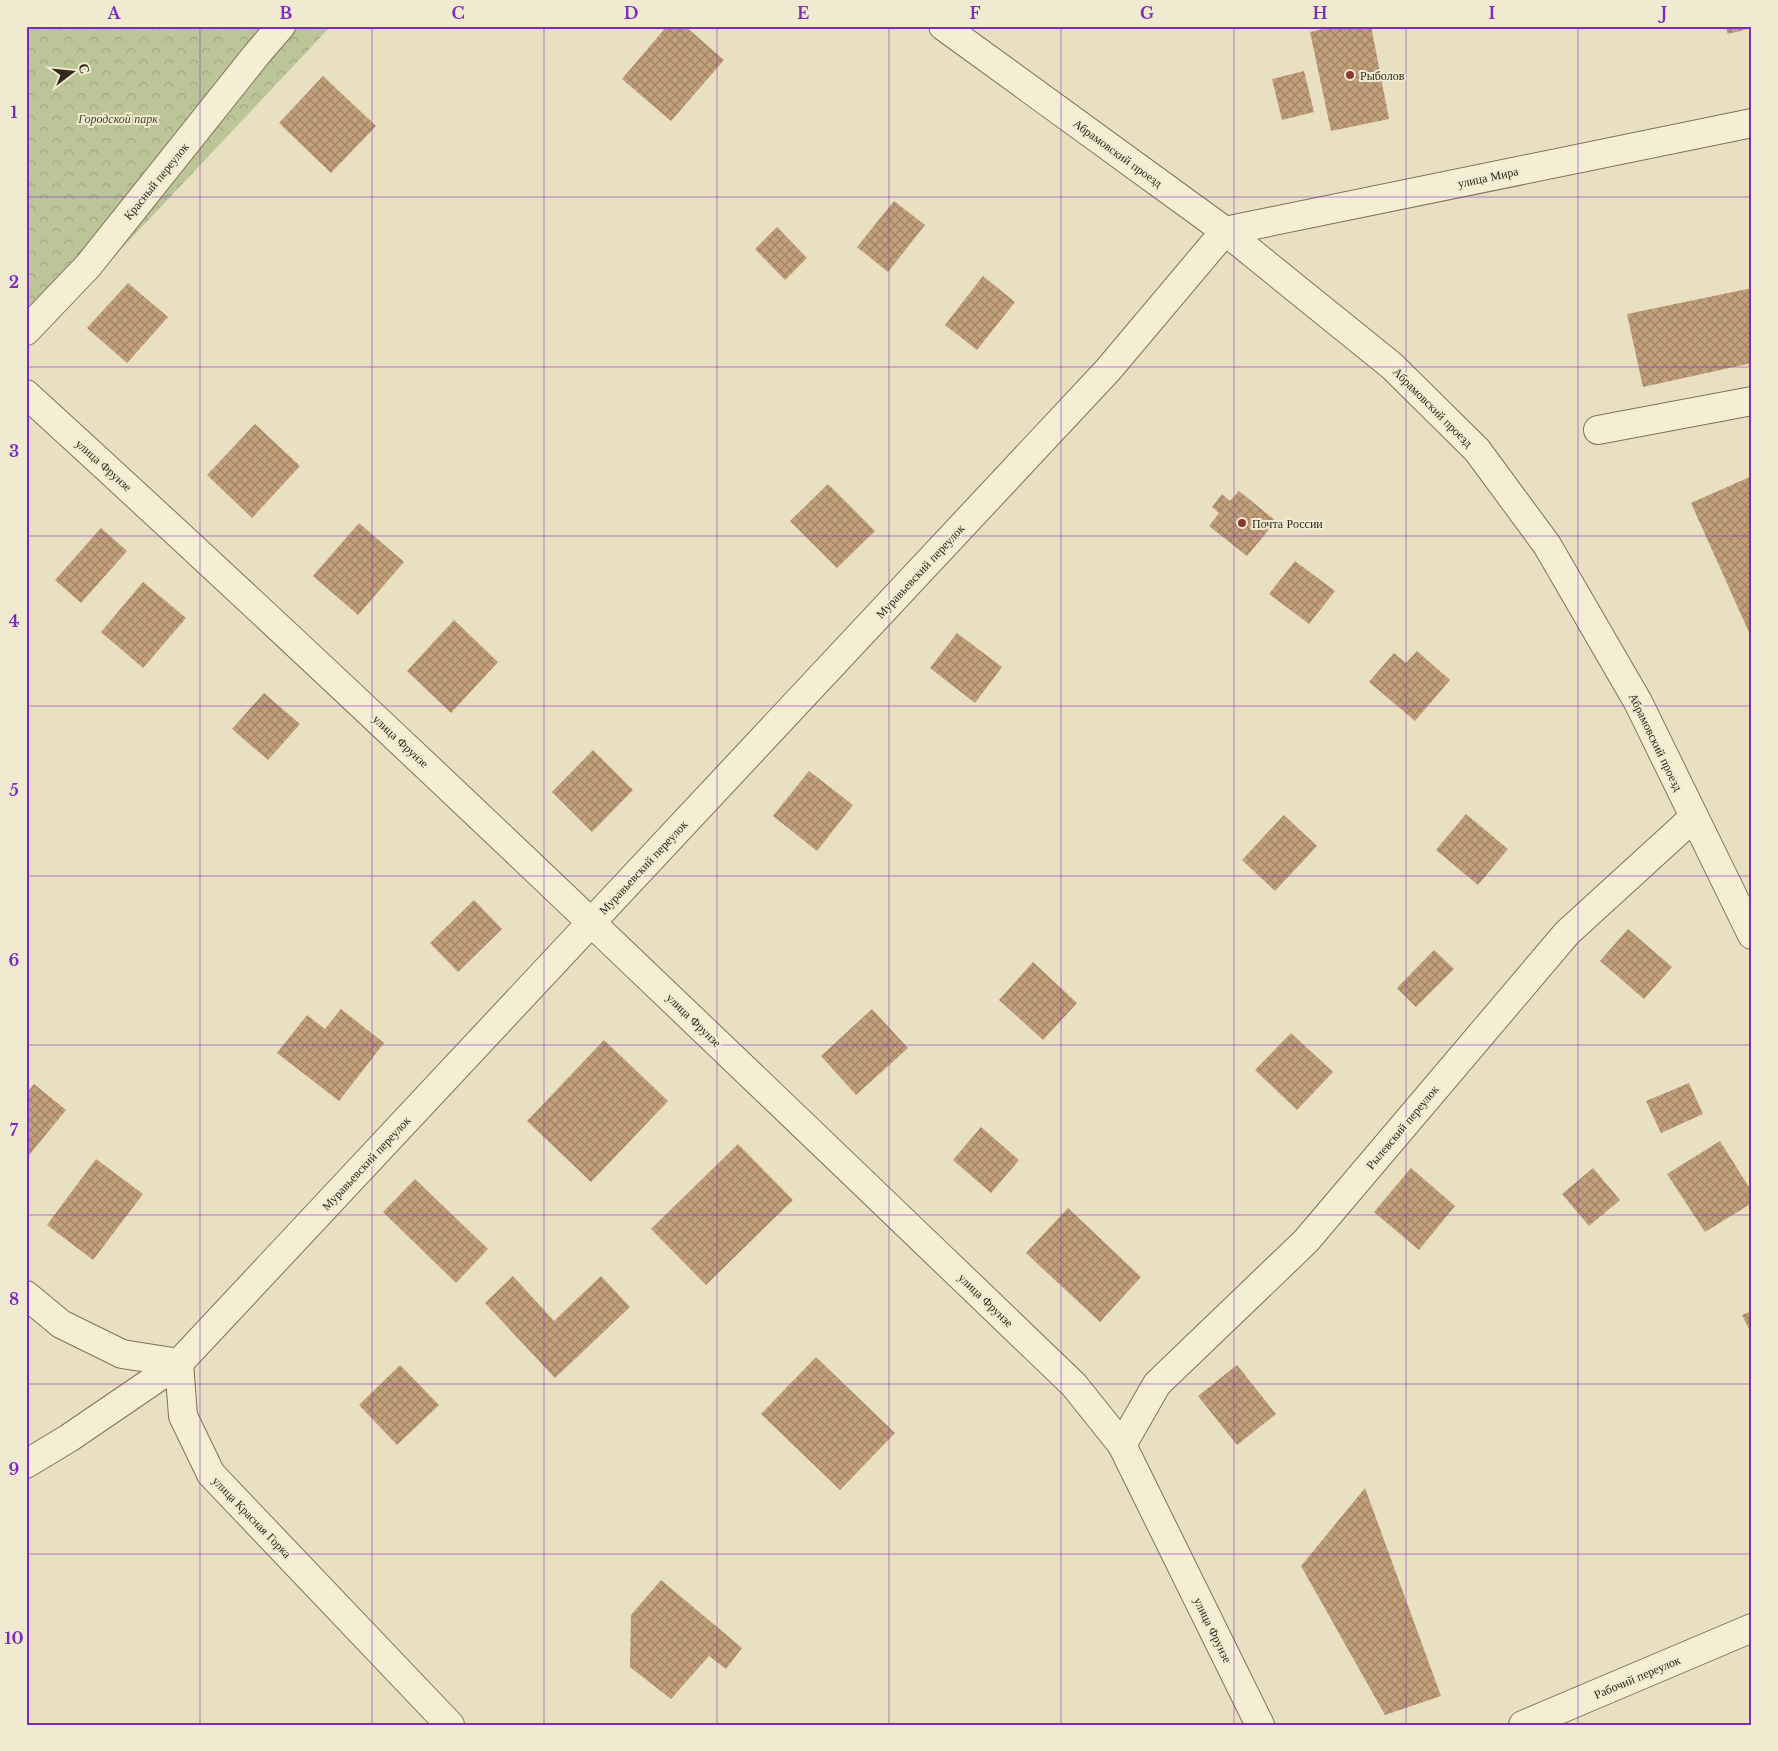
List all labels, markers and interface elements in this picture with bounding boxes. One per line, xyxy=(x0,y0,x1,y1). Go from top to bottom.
text: A xyxy=(107,3,122,23)
text: B xyxy=(280,3,293,23)
text: C xyxy=(451,3,465,23)
text: D xyxy=(624,3,638,23)
text: E xyxy=(797,3,809,23)
text: F xyxy=(969,3,981,23)
text: G xyxy=(1140,3,1154,23)
text: H xyxy=(1312,3,1328,23)
text: I xyxy=(1489,3,1496,23)
text: J xyxy=(1658,3,1667,23)
north arrow xyxy=(48,48,98,98)
text: С xyxy=(74,61,95,76)
place label: Рыболов xyxy=(1360,68,1405,83)
marker: Рыболов xyxy=(1344,69,1356,81)
text: 1 xyxy=(11,102,18,122)
park label: Городской парк xyxy=(77,111,158,126)
street label: Абрамовский проезд xyxy=(1070,116,1166,190)
street label: Красный переулок xyxy=(120,139,192,223)
street label: улица Мира xyxy=(1456,163,1520,191)
text: 2 xyxy=(9,272,19,292)
street label: Абрамовский проезд xyxy=(1390,364,1476,450)
street label: улица Фрунзе xyxy=(73,436,135,494)
text: 3 xyxy=(9,441,19,461)
place label: Почта России xyxy=(1252,516,1323,531)
marker: Почта России xyxy=(1236,517,1248,529)
street label: Муравьевский переулок xyxy=(872,521,968,621)
text: 4 xyxy=(9,611,19,631)
street label: Абрамовский проезд xyxy=(1626,691,1686,793)
street label: улица Фрунзе xyxy=(370,711,432,771)
text: 5 xyxy=(9,780,19,800)
street label: Муравьевский переулок xyxy=(595,817,691,917)
text: 6 xyxy=(9,950,20,970)
street label: улица Фрунзе xyxy=(663,990,725,1050)
street label: Рылевский переулок xyxy=(1362,1082,1442,1172)
street label: Муравьевский переулок xyxy=(318,1113,414,1213)
text: 7 xyxy=(10,1120,19,1140)
street label: улица Фрунзе xyxy=(955,1270,1017,1330)
text: 8 xyxy=(9,1289,19,1309)
text: 9 xyxy=(9,1459,20,1479)
street label: улица Красная Горка xyxy=(209,1473,295,1561)
street label: улица Фрунзе xyxy=(1191,1595,1235,1665)
text: 10 xyxy=(4,1628,24,1648)
street label: Рабочий переулок xyxy=(1592,1652,1683,1702)

